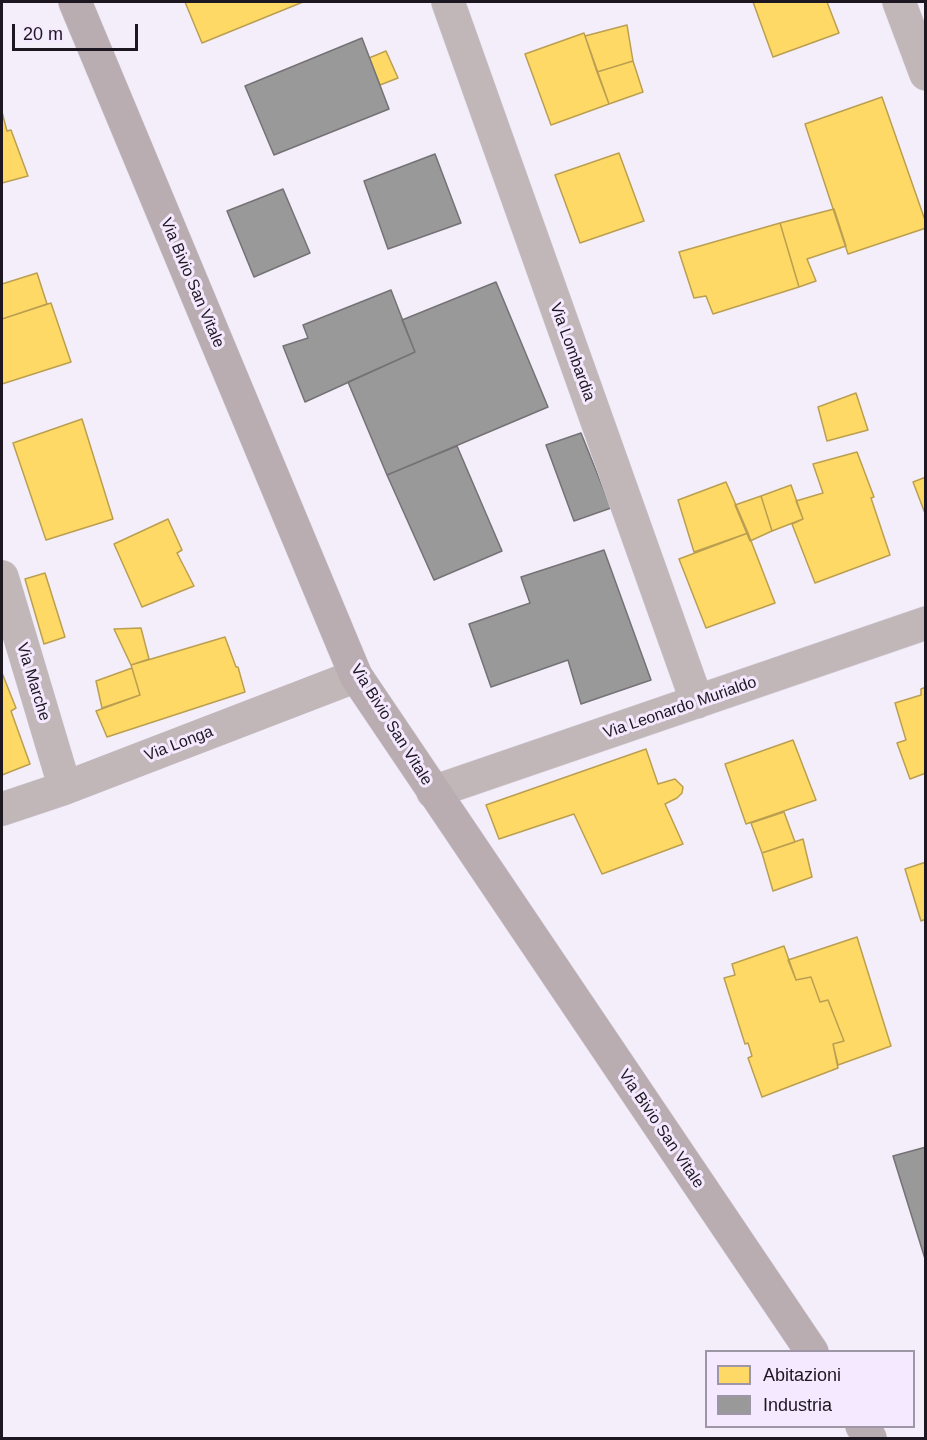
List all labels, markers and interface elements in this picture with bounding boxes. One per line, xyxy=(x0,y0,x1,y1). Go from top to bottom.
scale bar xyxy=(15,12,141,50)
text: 20 m xyxy=(23,24,63,44)
street label: Via Bivio San Vitale xyxy=(156,215,228,351)
street label: Via Lombardia xyxy=(545,300,599,404)
street label: Via Marche xyxy=(12,641,54,723)
street label: Via Bivio San Vitale xyxy=(346,661,436,789)
street label: Via Leonardo Murialdo xyxy=(601,673,759,743)
street label: Via Longa xyxy=(142,722,216,766)
street label: Via Bivio San Vitale xyxy=(614,1066,708,1192)
legend xyxy=(705,1350,915,1428)
text: Abitazioni xyxy=(763,1365,841,1385)
text: Industria xyxy=(763,1395,832,1415)

